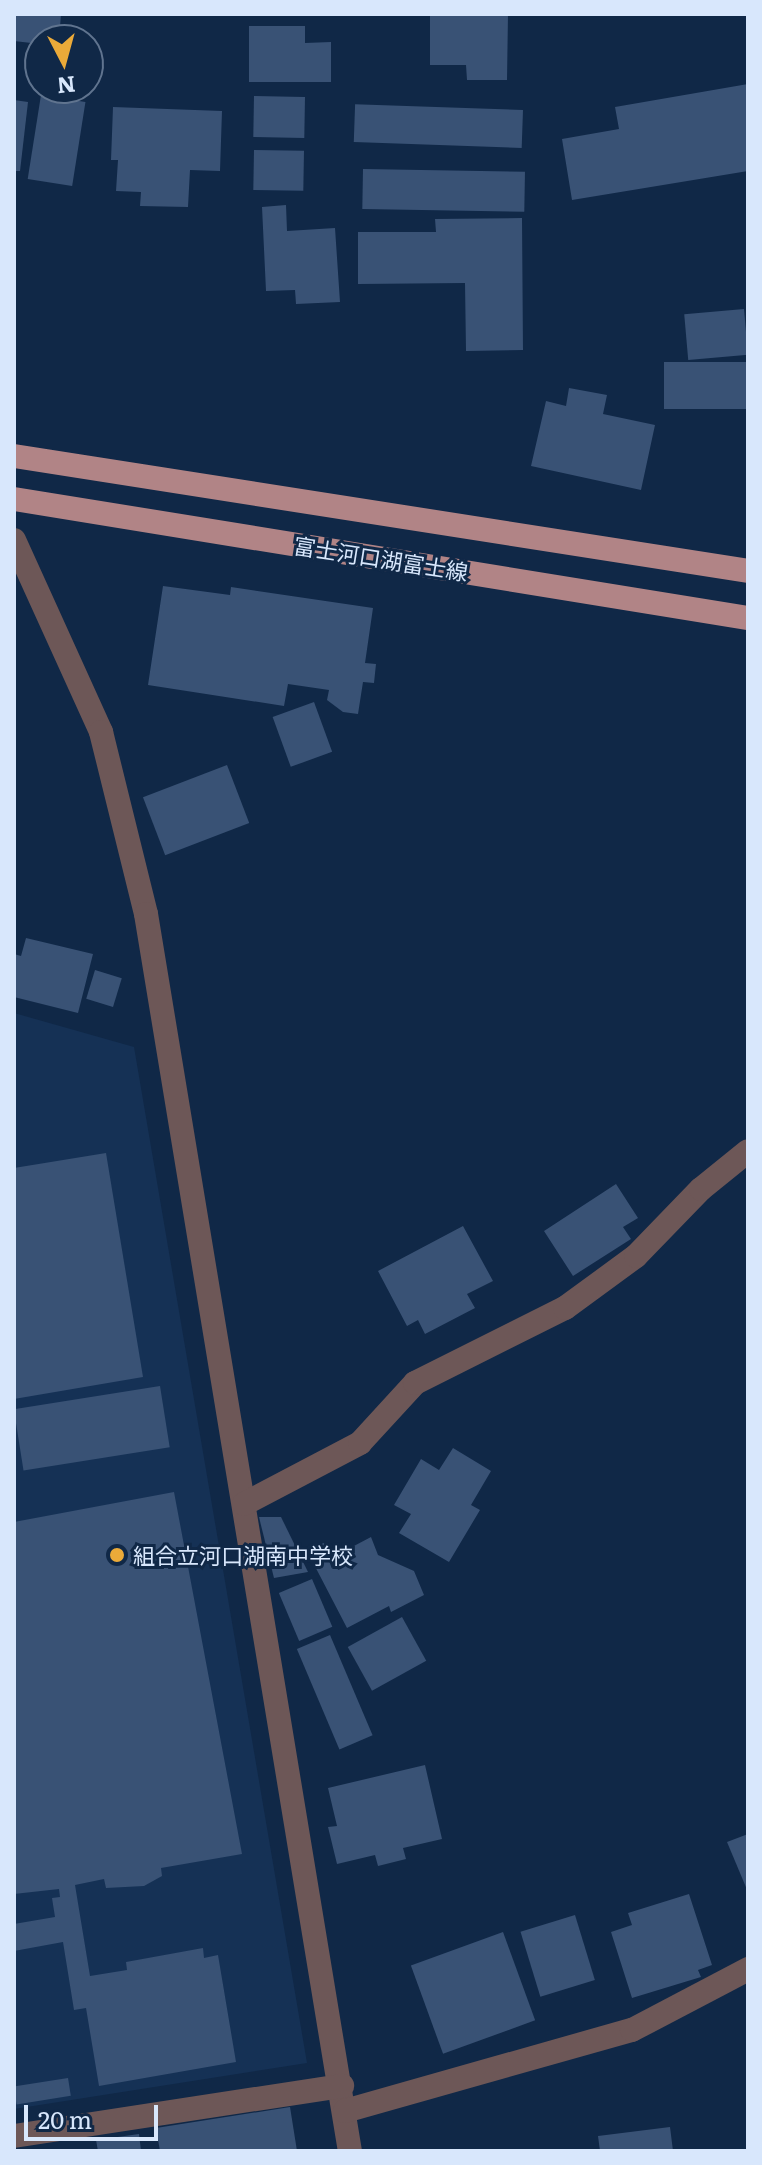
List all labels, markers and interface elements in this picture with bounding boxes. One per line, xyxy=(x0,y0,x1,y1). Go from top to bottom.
north arrow xyxy=(24,24,104,104)
text: N xyxy=(55,69,77,104)
street label: 富士河口湖富士線 xyxy=(292,531,470,585)
place label: 組合立河口湖南中学校 xyxy=(133,1542,353,1568)
marker: 組合立河口湖南中学校 xyxy=(108,1546,126,1564)
scale bar xyxy=(28,2089,162,2139)
text: 20 m xyxy=(38,2101,92,2136)

